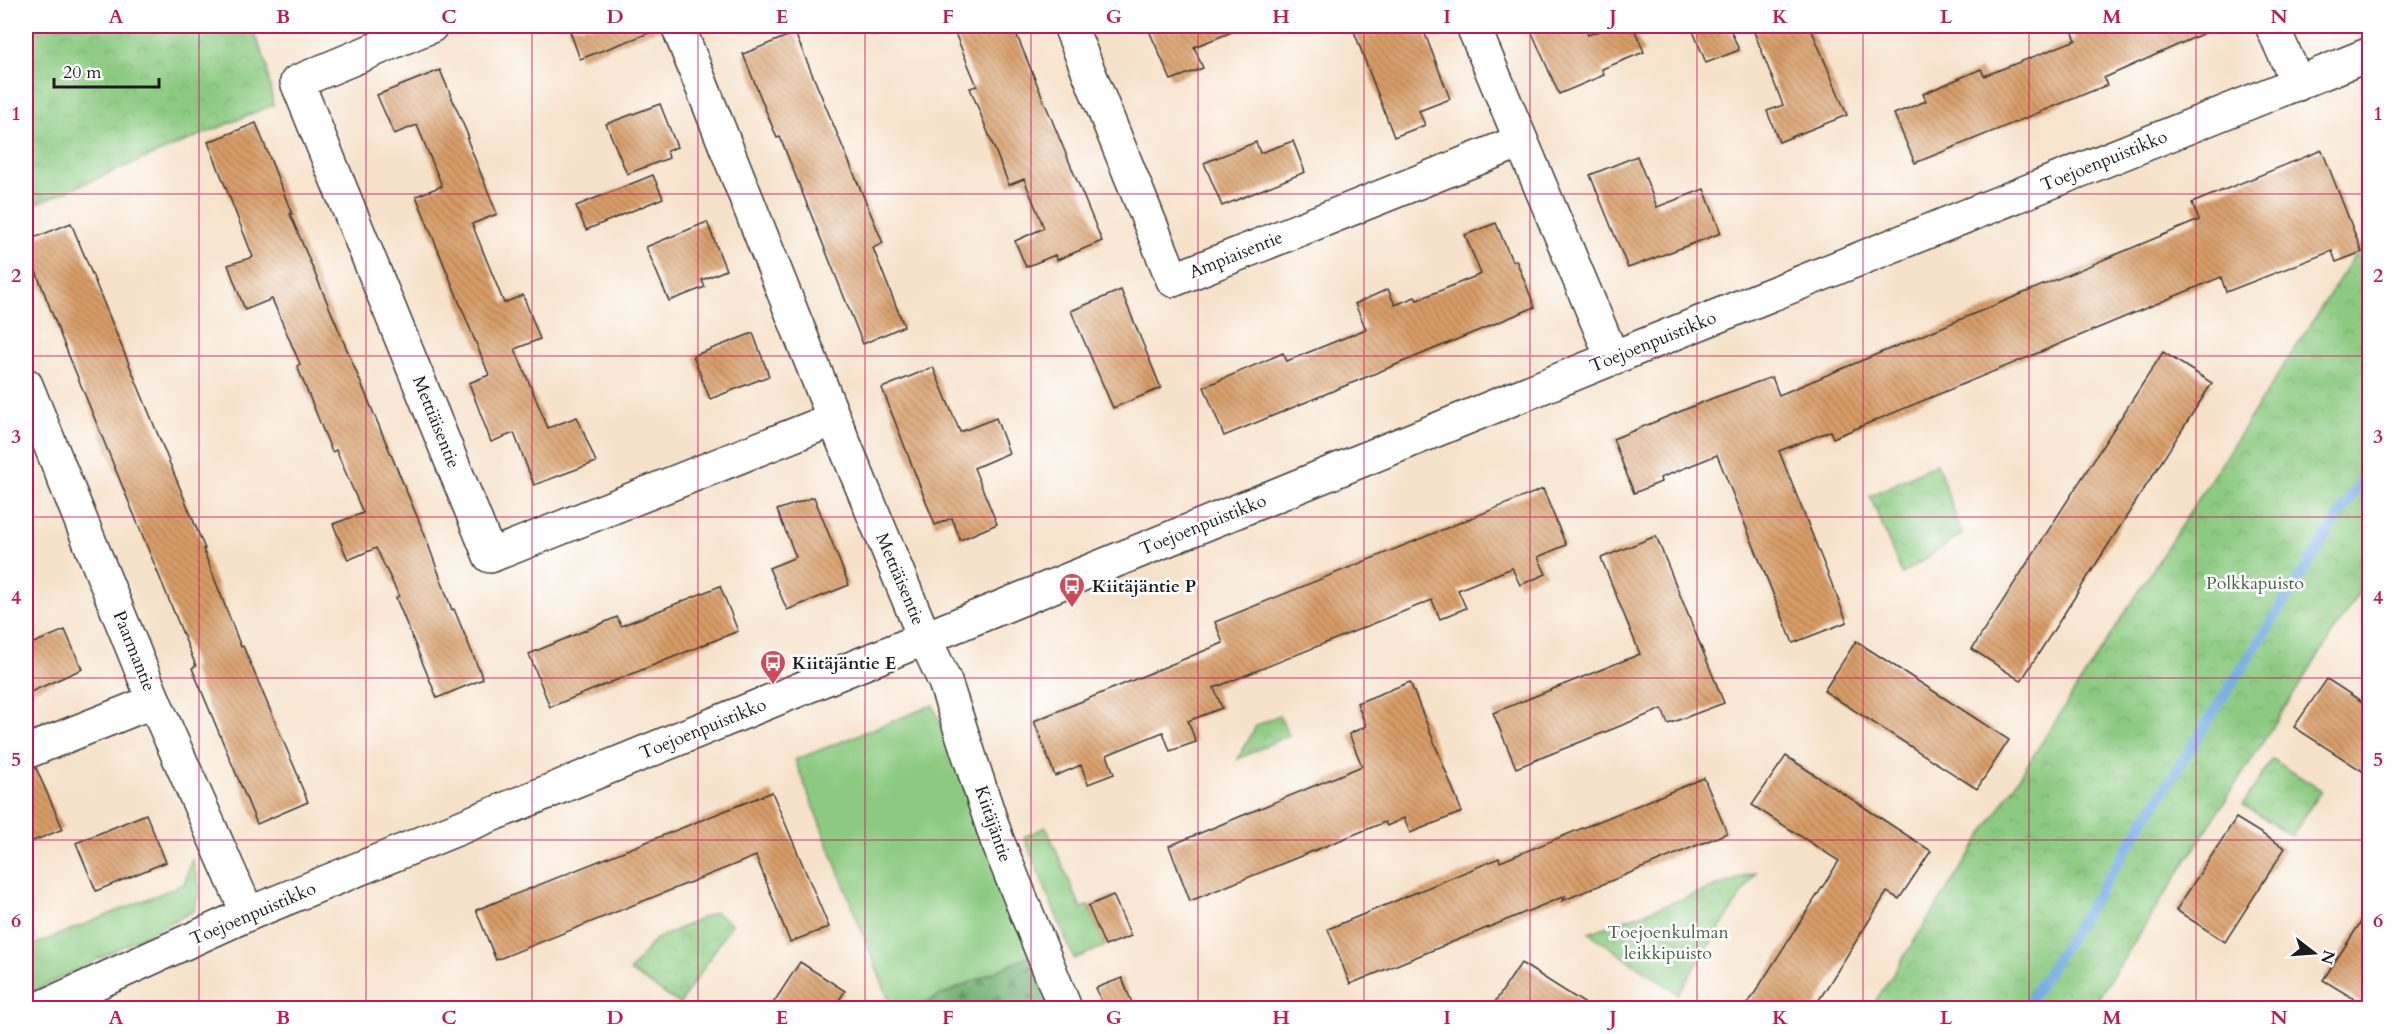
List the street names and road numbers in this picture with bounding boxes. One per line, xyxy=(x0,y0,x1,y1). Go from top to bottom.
street label: Toejoenpuistikko xyxy=(2037,124,2171,198)
street label: Ampiaisentie xyxy=(1185,225,1287,285)
street label: Toejoenpuistikko xyxy=(1586,305,1720,379)
street label: Mettiäisentie xyxy=(406,372,466,472)
street label: Toejoenpuistikko xyxy=(1136,488,1270,562)
street label: Mettiäisentie xyxy=(869,529,931,629)
street label: Paarmantie xyxy=(107,607,161,695)
street label: Toejoenpuistikko xyxy=(636,692,770,766)
street label: Kiitäjäntie xyxy=(968,782,1018,866)
street label: Toejoenpuistikko xyxy=(186,876,320,952)

